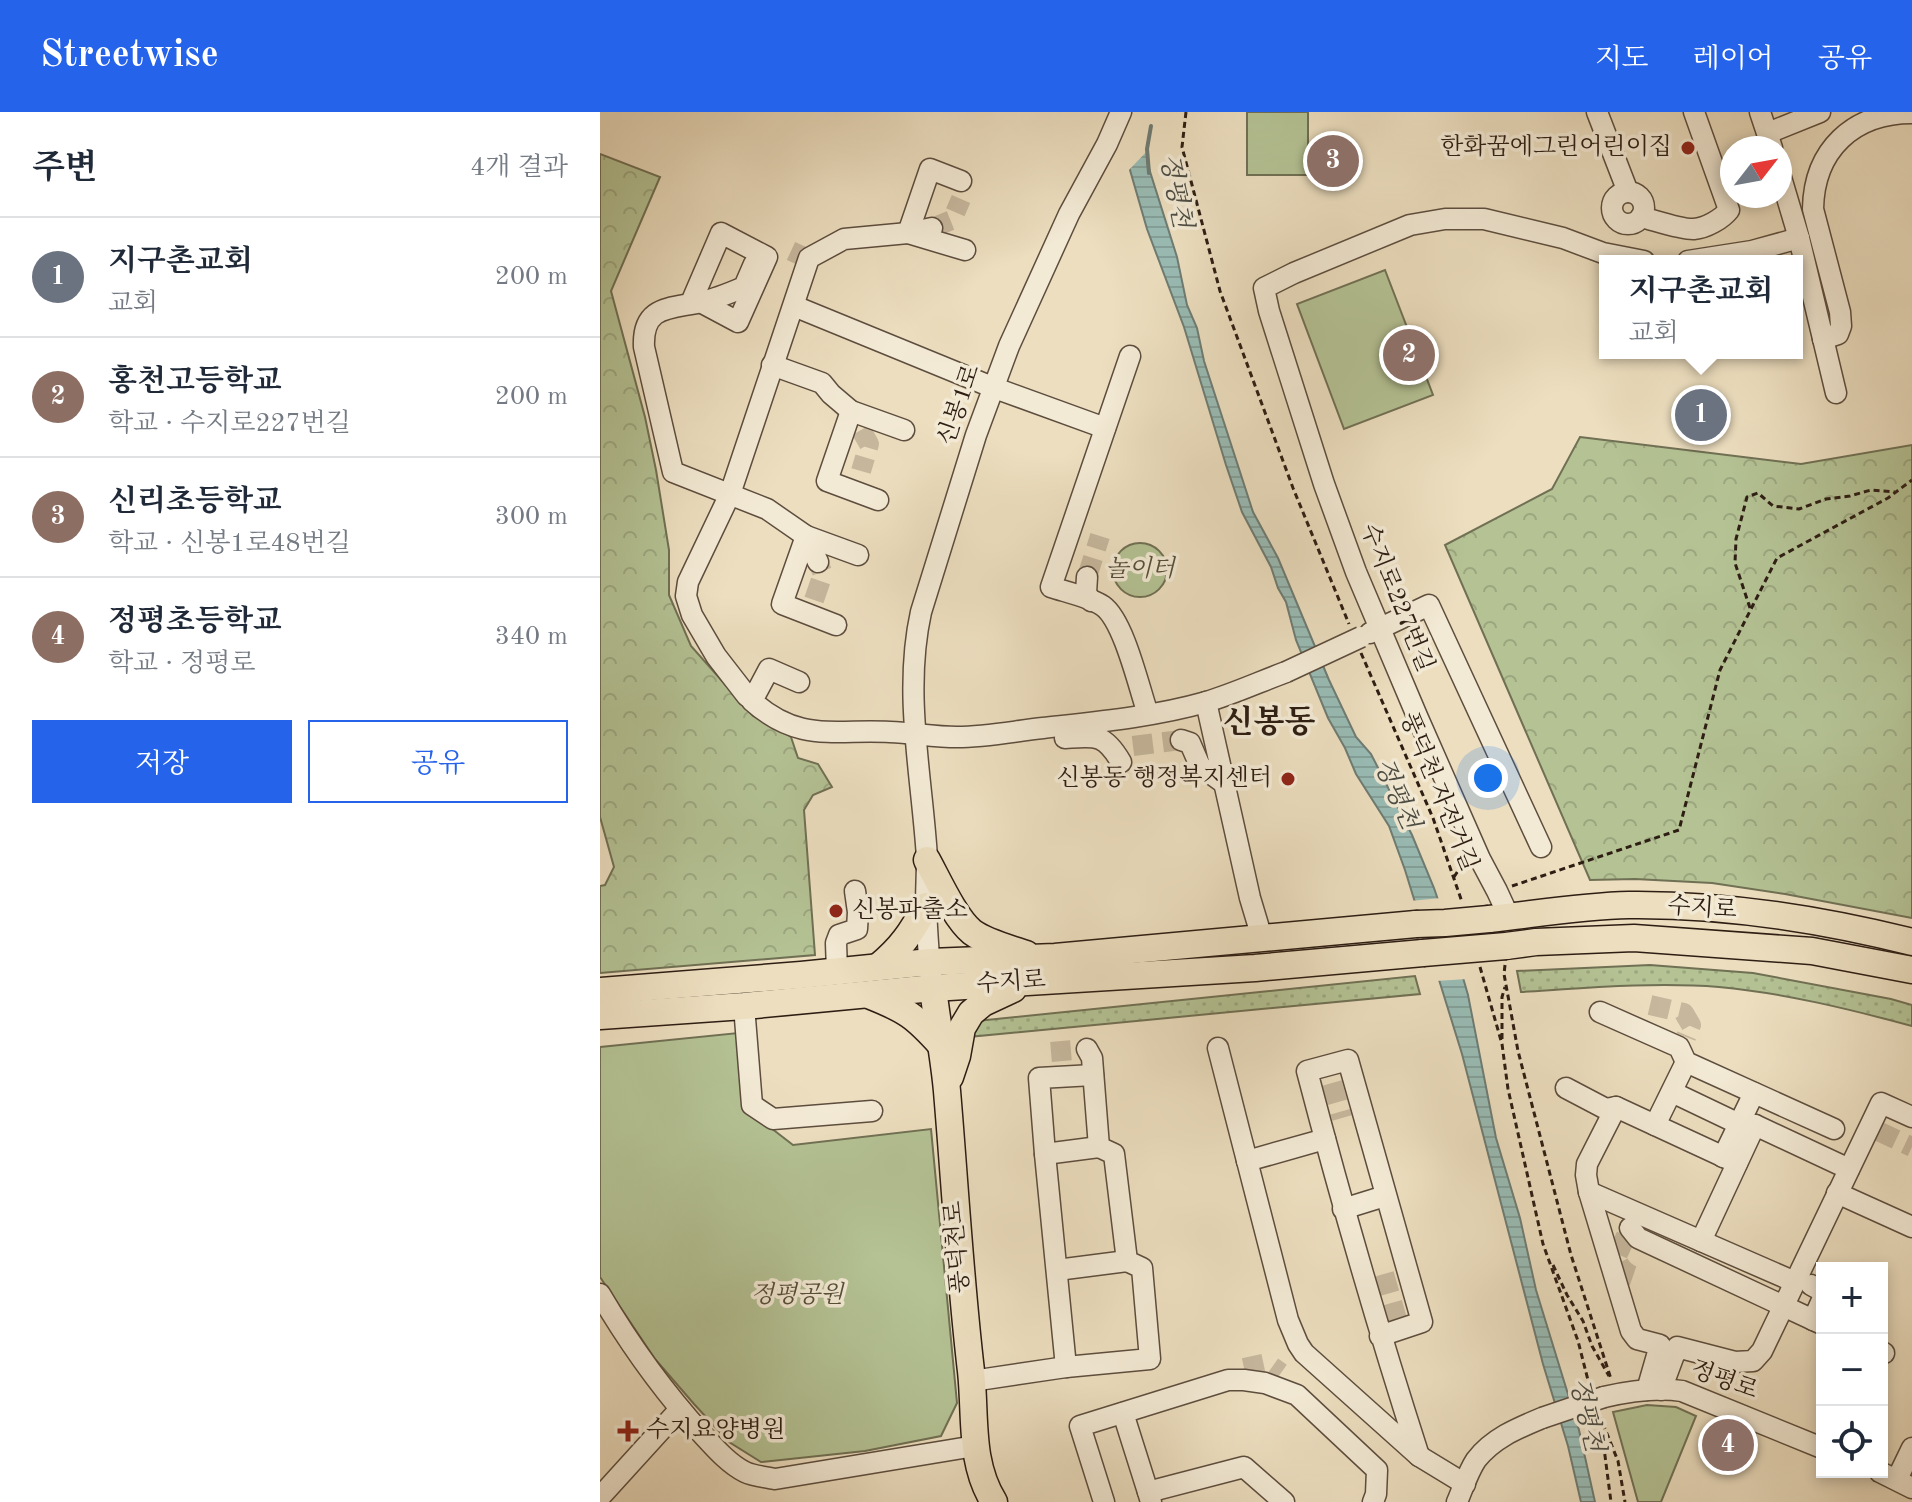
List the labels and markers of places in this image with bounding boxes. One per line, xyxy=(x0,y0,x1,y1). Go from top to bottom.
pin: 3 xyxy=(1307,131,1359,191)
place label: 한화꿈에그린어린이집 xyxy=(1440,134,1672,160)
marker: 한화꿈에그린어린이집 xyxy=(1679,139,1697,157)
pin: 2 xyxy=(1383,325,1435,385)
pin: 1 xyxy=(1675,385,1727,445)
place label: 신봉동 행정복지센터 xyxy=(1057,763,1272,791)
marker: 신봉동 행정복지센터 xyxy=(1279,770,1297,788)
place label: 신봉파출소 xyxy=(852,896,968,923)
marker: 신봉파출소 xyxy=(827,902,845,920)
pin: 4 xyxy=(1702,1415,1754,1475)
place label: 수지요양병원 xyxy=(646,1417,785,1443)
marker: 수지요양병원 xyxy=(617,1420,639,1442)

